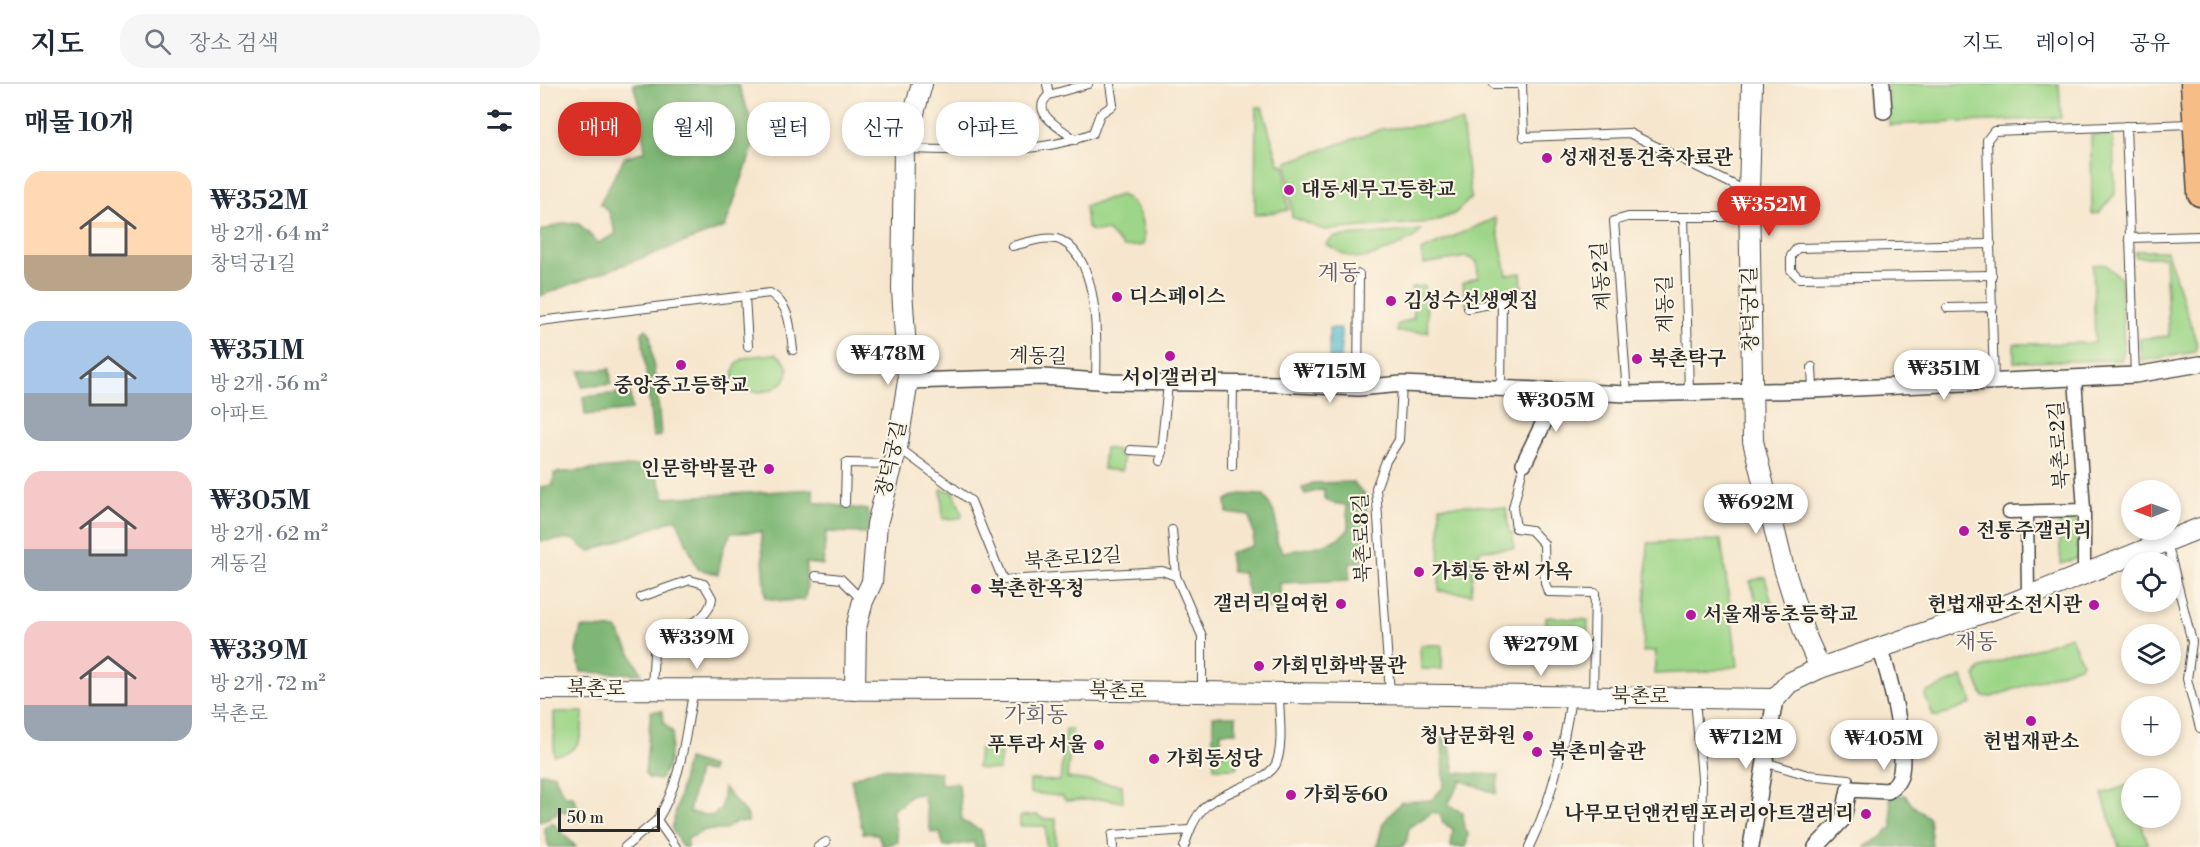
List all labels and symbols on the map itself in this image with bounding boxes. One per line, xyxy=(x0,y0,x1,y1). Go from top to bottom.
place label: 성재전통건축자료관 xyxy=(1559,146,1734,171)
marker: 성재전통건축자료관 xyxy=(1540,151,1554,165)
place label: 대동세무고등학교 xyxy=(1301,178,1456,203)
marker: 대동세무고등학교 xyxy=(1282,183,1296,197)
pin: ₩352M xyxy=(1727,186,1811,237)
street label: 계동2길 xyxy=(1587,241,1617,311)
district label: 계동 xyxy=(1318,260,1360,287)
street label: 창덕궁1길 xyxy=(1738,266,1764,352)
street label: 계동길 xyxy=(1653,275,1679,333)
place label: 디스페이스 xyxy=(1129,285,1226,310)
place label: 김성수선생옛집 xyxy=(1403,289,1538,314)
marker: 디스페이스 xyxy=(1110,290,1124,304)
marker: 김성수선생옛집 xyxy=(1384,294,1398,308)
pin: ₩478M xyxy=(846,335,930,386)
street label: 계동길 xyxy=(1009,344,1067,370)
place label: 북촌탁구 xyxy=(1649,347,1726,372)
marker: 서이갤러리 xyxy=(1163,349,1177,363)
pin: ₩351M xyxy=(1902,350,1986,401)
marker: 북촌탁구 xyxy=(1630,352,1644,366)
pin: ₩715M xyxy=(1288,353,1372,404)
marker: 중앙중고등학교 xyxy=(674,358,688,372)
place label: 서이갤러리 xyxy=(1122,366,1218,391)
place label: 중앙중고등학교 xyxy=(613,374,749,399)
pin: ₩305M xyxy=(1514,382,1598,433)
street label: 북촌로2길 xyxy=(2044,400,2076,490)
street label: 창덕궁길 xyxy=(871,419,913,499)
place label: 인문학박물관 xyxy=(641,457,758,482)
marker: 인문학박물관 xyxy=(762,462,776,476)
north arrow xyxy=(2121,480,2181,540)
pin: ₩692M xyxy=(1714,484,1798,535)
street label: 북촌로8길 xyxy=(1349,493,1377,583)
place label: 전통주갤러리 xyxy=(1976,519,2092,544)
marker: 전통주갤러리 xyxy=(1957,524,1971,538)
street label: 북촌로12길 xyxy=(1023,543,1123,575)
place label: 가회동 한씨 가옥 xyxy=(1431,560,1573,585)
marker: 가회동 한씨 가옥 xyxy=(1412,565,1426,579)
place label: 북촌한옥청 xyxy=(988,577,1085,602)
marker: 북촌한옥청 xyxy=(969,582,983,596)
place label: 갤러리일여헌 xyxy=(1213,592,1329,617)
place label: 헌법재판소전시관 xyxy=(1927,593,2083,618)
marker: 갤러리일여헌 xyxy=(1334,597,1348,611)
marker: 헌법재판소전시관 xyxy=(2087,598,2101,612)
place label: 서울재동초등학교 xyxy=(1703,603,1858,628)
marker: 서울재동초등학교 xyxy=(1684,608,1698,622)
pin: ₩339M xyxy=(655,619,739,670)
pin: ₩279M xyxy=(1499,626,1583,677)
district label: 재동 xyxy=(1955,629,1997,656)
place label: 가회민화박물관 xyxy=(1271,654,1407,679)
marker: 가회민화박물관 xyxy=(1252,659,1266,673)
street label: 북촌로 xyxy=(567,677,625,702)
street label: 북촌로 xyxy=(1089,679,1147,705)
street label: 북촌로 xyxy=(1611,684,1669,710)
district label: 가회동 xyxy=(1004,702,1068,729)
marker: 헌법재판소 xyxy=(2024,714,2038,728)
pin: ₩712M xyxy=(1704,719,1788,770)
pin: ₩405M xyxy=(1842,720,1926,771)
place label: 청남문화원 xyxy=(1419,724,1516,749)
marker: 청남문화원 xyxy=(1521,729,1535,743)
place label: 헌법재판소 xyxy=(1983,730,2079,755)
place label: 푸투라 서울 xyxy=(987,733,1087,758)
marker: 푸투라 서울 xyxy=(1092,738,1106,752)
place label: 북촌미술관 xyxy=(1549,740,1646,765)
marker: 북촌미술관 xyxy=(1530,745,1544,759)
place label: 가회동성당 xyxy=(1166,747,1263,772)
marker: 가회동성당 xyxy=(1147,752,1161,766)
place label: 가회동60 xyxy=(1303,783,1388,808)
marker: 가회동60 xyxy=(1284,788,1298,802)
place label: 나무모던앤컨템포러리아트갤러리 xyxy=(1564,802,1854,827)
scale bar xyxy=(558,805,660,832)
marker: 나무모던앤컨템포러리아트갤러리 xyxy=(1859,807,1873,821)

